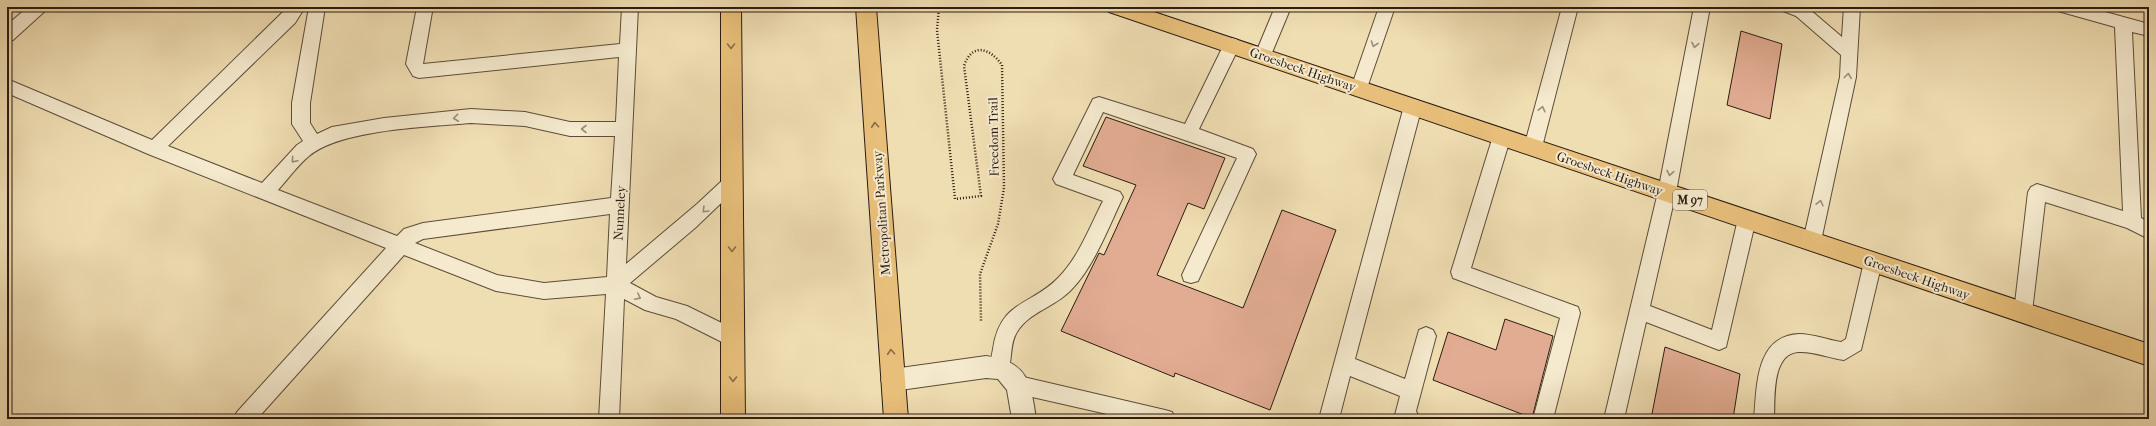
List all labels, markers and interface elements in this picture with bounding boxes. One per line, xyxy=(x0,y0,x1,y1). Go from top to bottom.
one-way arrow xyxy=(1370,40,1379,47)
one-way arrow xyxy=(1691,42,1700,48)
one-way arrow xyxy=(727,43,735,49)
street label: Groesbeck Highway xyxy=(1248,44,1359,95)
one-way arrow xyxy=(1843,73,1852,79)
street label: Freedom Trail xyxy=(985,97,1002,177)
one-way arrow xyxy=(1538,106,1546,112)
one-way arrow xyxy=(453,113,459,122)
one-way arrow xyxy=(870,122,879,128)
one-way arrow xyxy=(581,125,587,133)
street label: Groesbeck Highway xyxy=(1555,148,1666,199)
street label: Metropolitan Parkway xyxy=(870,149,893,276)
one-way arrow xyxy=(291,155,298,163)
one-way arrow xyxy=(1667,170,1675,176)
street label: Nunneley xyxy=(611,184,628,241)
road number: M 97 xyxy=(1673,190,1707,210)
one-way arrow xyxy=(1816,200,1824,206)
one-way arrow xyxy=(702,205,710,213)
one-way arrow xyxy=(728,246,736,252)
street label: Groesbeck Highway xyxy=(1862,252,1973,303)
one-way arrow xyxy=(634,292,642,300)
one-way arrow xyxy=(887,349,896,355)
one-way arrow xyxy=(729,376,737,382)

